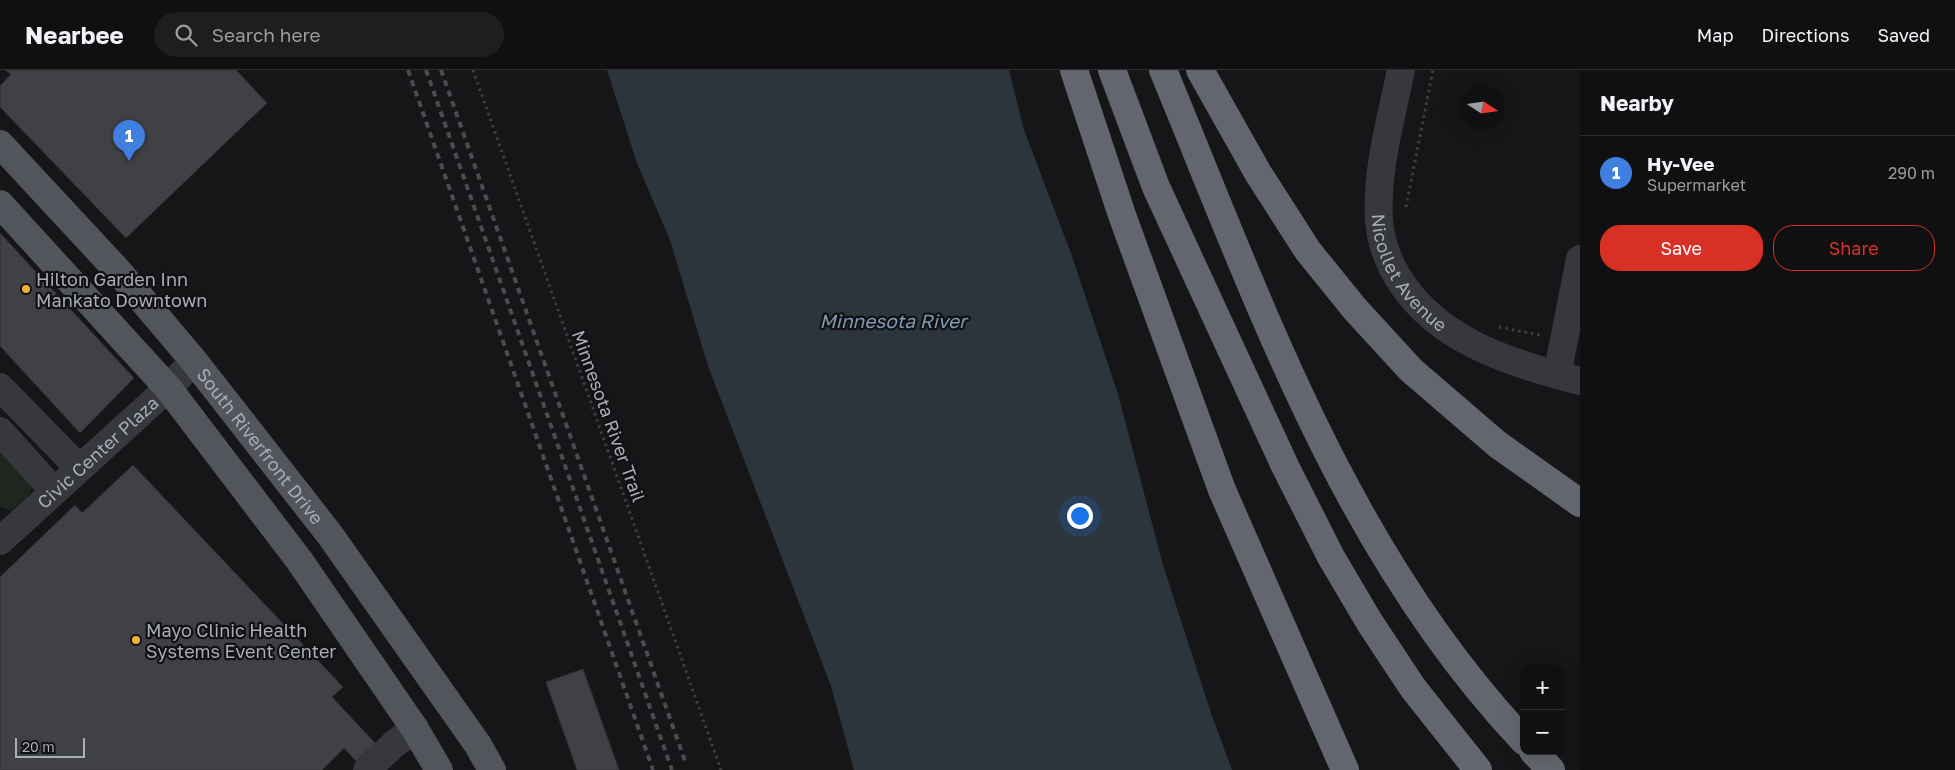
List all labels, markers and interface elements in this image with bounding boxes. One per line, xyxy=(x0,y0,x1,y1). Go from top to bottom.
search box xyxy=(154,12,504,57)
text: Nearbee xyxy=(25,20,124,49)
icon: search xyxy=(172,21,200,49)
text: Search here xyxy=(212,23,321,46)
text: Map xyxy=(1697,24,1733,46)
text: Directions xyxy=(1761,24,1849,46)
text: Saved xyxy=(1877,24,1930,46)
north arrow xyxy=(1460,85,1505,130)
text: Nearby xyxy=(1600,90,1674,116)
pin: 1 xyxy=(113,120,145,161)
text: Hy-Vee xyxy=(1647,152,1715,175)
text: 1 xyxy=(1612,163,1620,183)
text: 290 m xyxy=(1888,163,1935,183)
text: Supermarket xyxy=(1647,175,1746,195)
street label: Nicollet Avenue xyxy=(1368,213,1452,336)
button: Save xyxy=(1600,225,1763,271)
button: Share xyxy=(1773,225,1935,271)
place label: Hilton Garden Inn Mankato Downtown xyxy=(36,268,207,311)
marker: Hilton Garden Inn Mankato Downtown xyxy=(20,283,32,295)
water label: Minnesota River xyxy=(819,309,969,332)
street label: Minnesota River Trail xyxy=(568,327,650,505)
street label: South Riverfront Drive xyxy=(193,363,328,528)
street label: Civic Center Plaza xyxy=(32,391,163,513)
your location xyxy=(1067,503,1093,529)
place label: Mayo Clinic Health Systems Event Center xyxy=(146,619,336,662)
marker: Mayo Clinic Health Systems Event Center xyxy=(130,634,142,646)
map controls xyxy=(1520,665,1565,755)
button: + xyxy=(1520,665,1565,710)
button: − xyxy=(1520,710,1565,755)
scale bar xyxy=(15,735,85,758)
text: 20 m xyxy=(22,738,55,755)

